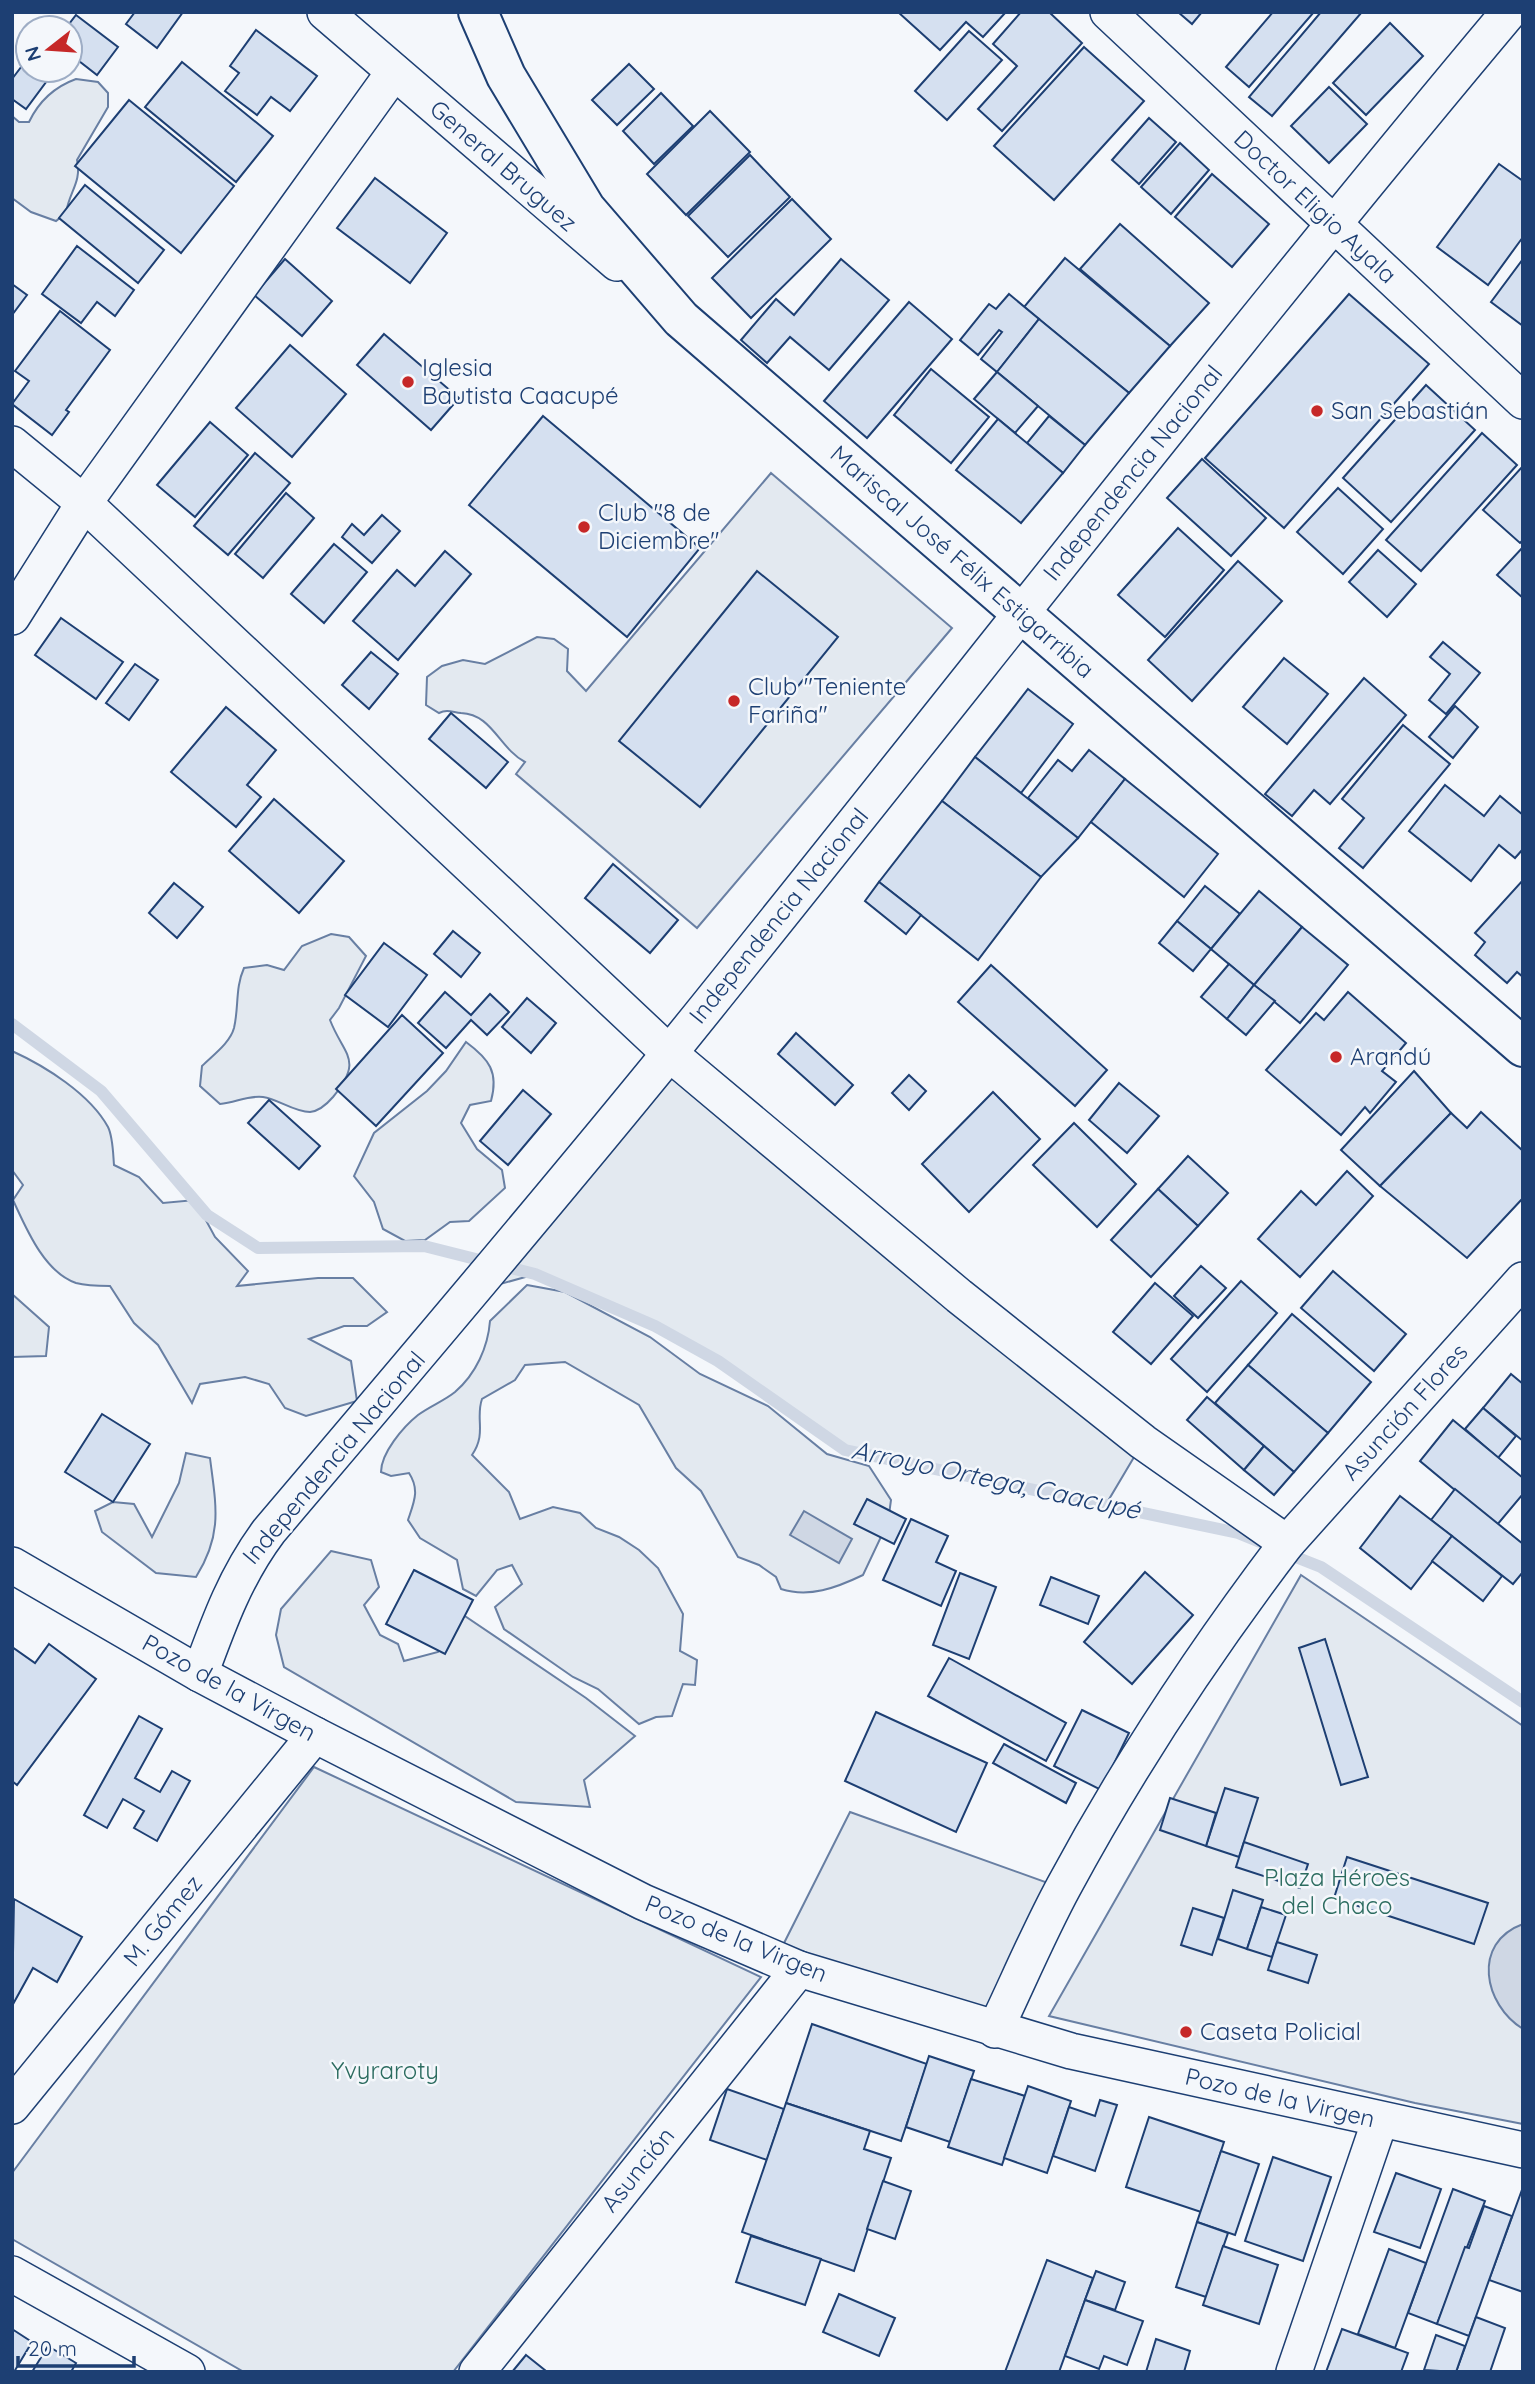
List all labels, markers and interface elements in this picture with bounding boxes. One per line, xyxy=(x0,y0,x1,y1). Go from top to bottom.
north arrow xyxy=(14,14,84,84)
text: N xyxy=(19,44,46,64)
street label: General Bruguez xyxy=(424,93,583,237)
street label: Doctor Eligio Ayala xyxy=(1228,123,1403,289)
place label: Iglesia Bautista Caacupé xyxy=(422,352,619,410)
street label: Independencia Nacional xyxy=(1036,359,1228,586)
marker: Iglesia Bautista Caacupé xyxy=(400,374,416,390)
place label: San Sebastián xyxy=(1331,395,1489,425)
marker: San Sebastián xyxy=(1309,403,1325,419)
street label: Mariscal José Félix Estigarribia xyxy=(825,439,1101,684)
place label: Club "8 de Diciembre" xyxy=(598,497,719,555)
marker: Club "8 de Diciembre" xyxy=(576,519,592,535)
place label: Club "Teniente Fariña" xyxy=(748,671,906,729)
marker: Club "Teniente Fariña" xyxy=(726,693,742,709)
street label: Independencia Nacional xyxy=(682,802,874,1029)
place label: Arandú xyxy=(1350,1041,1431,1071)
marker: Arandú xyxy=(1328,1049,1344,1065)
street label: Asunción Flores xyxy=(1335,1337,1474,1486)
street label: Independencia Nacional xyxy=(235,1345,431,1570)
water label: Arroyo Ortega, Caacupé xyxy=(849,1433,1145,1526)
street label: Pozo de la Virgen xyxy=(137,1627,322,1747)
park label: Plaza Héroes del Chaco xyxy=(1264,1862,1410,1920)
street label: M. Gómez xyxy=(116,1869,208,1972)
street label: Pozo de la Virgen xyxy=(641,1888,832,1988)
place label: Caseta Policial xyxy=(1200,2016,1361,2046)
marker: Caseta Policial xyxy=(1178,2024,1194,2040)
park label: Yvyraroty xyxy=(331,2055,439,2085)
street label: Pozo de la Virgen xyxy=(1182,2061,1378,2133)
street label: Asunción xyxy=(594,2121,680,2218)
scale bar xyxy=(18,2324,133,2368)
text: 20 m xyxy=(28,2335,77,2361)

